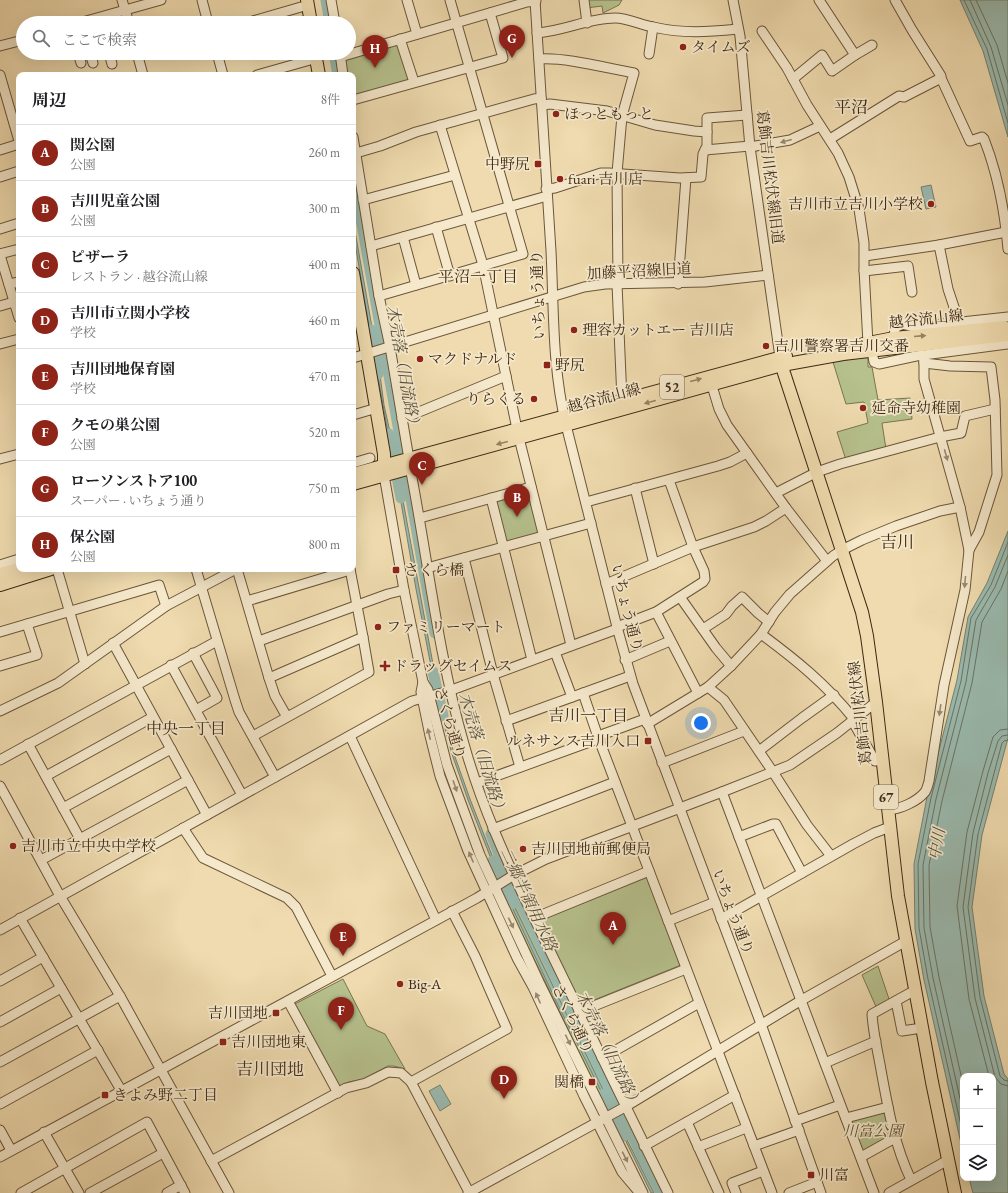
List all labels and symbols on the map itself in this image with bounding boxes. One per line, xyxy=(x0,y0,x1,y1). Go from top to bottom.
pin: G xyxy=(499,25,525,58)
pin: H xyxy=(362,35,388,68)
place label: タイムズ xyxy=(691,37,751,56)
marker: タイムズ xyxy=(678,42,688,52)
district label: 平沼 xyxy=(834,96,868,118)
place label: ほっともっと xyxy=(564,104,654,123)
marker: ほっともっと xyxy=(551,109,561,119)
street label: 葛飾吉川松伏線旧道 xyxy=(753,109,788,245)
one-way arrow xyxy=(780,138,792,144)
place label: 中野尻 xyxy=(485,154,530,173)
marker: 中野尻 xyxy=(533,159,543,169)
place label: fuari 吉川店 xyxy=(568,169,643,188)
marker: fuari 吉川店 xyxy=(555,174,565,184)
place label: 吉川市立吉川小学校 xyxy=(788,194,923,213)
marker: 吉川市立吉川小学校 xyxy=(926,199,936,209)
street label: いちょう通り xyxy=(526,250,549,340)
street label: 加藤平沼線旧道 xyxy=(586,258,692,283)
district label: 平沼一丁目 xyxy=(438,266,518,287)
water label: 木売落（旧流路） xyxy=(382,303,425,433)
street label: 越谷流山線 xyxy=(888,305,964,332)
place label: 理容カットエー 吉川店 xyxy=(582,320,734,339)
marker: 理容カットエー 吉川店 xyxy=(569,325,579,335)
one-way arrow xyxy=(914,332,926,339)
place label: 吉川警察署吉川交番 xyxy=(774,336,909,355)
marker: 吉川警察署吉川交番 xyxy=(761,341,771,351)
place label: マクドナルド xyxy=(428,349,517,368)
marker: マクドナルド xyxy=(415,354,425,364)
place label: 野尻 xyxy=(555,355,585,374)
marker: 野尻 xyxy=(542,360,552,370)
road number: 52 xyxy=(660,375,684,399)
one-way arrow xyxy=(690,377,702,383)
street label: 越谷流山線 xyxy=(565,379,643,416)
place label: りらくる xyxy=(466,389,526,408)
marker: りらくる xyxy=(529,394,539,404)
place label: 延命寺幼稚園 xyxy=(871,398,961,417)
one-way arrow xyxy=(644,400,656,406)
marker: 延命寺幼稚園 xyxy=(858,403,868,413)
one-way arrow xyxy=(495,440,507,446)
one-way arrow xyxy=(943,449,949,462)
pin: C xyxy=(409,452,435,485)
pin: B xyxy=(504,484,530,517)
district label: 吉川 xyxy=(880,531,914,553)
place label: さくら橋 xyxy=(404,560,464,579)
street label: いちょう通り xyxy=(607,562,648,654)
marker: さくら橋 xyxy=(391,565,401,575)
one-way arrow xyxy=(962,576,969,588)
place label: ファミリーマート xyxy=(386,617,506,636)
marker: ファミリーマート xyxy=(373,622,383,632)
place label: ドラッグセイムス xyxy=(393,656,512,675)
street label: 葛飾吉川松伏線 xyxy=(844,660,875,766)
marker: ドラッグセイムス xyxy=(380,661,390,671)
street label: さくら通り xyxy=(430,684,471,762)
water label: 木売落（旧流路） xyxy=(454,690,511,818)
one-way arrow xyxy=(937,704,943,716)
district label: 吉川一丁目 xyxy=(548,705,628,726)
your location xyxy=(691,713,711,733)
district label: 中央一丁目 xyxy=(146,718,226,739)
one-way arrow xyxy=(426,728,432,740)
place label: ルネサンス吉川入口 xyxy=(507,731,640,750)
marker: ルネサンス吉川入口 xyxy=(643,736,653,746)
one-way arrow xyxy=(452,781,458,793)
road number: 67 xyxy=(874,785,898,809)
water label: 中川 xyxy=(923,825,950,862)
place label: 吉川市立中央中学校 xyxy=(21,836,156,855)
place label: 吉川団地前郵便局 xyxy=(531,839,651,858)
marker: 吉川市立中央中学校 xyxy=(8,841,18,851)
water label: 二郷半領用水路 xyxy=(495,844,562,955)
marker: 吉川団地前郵便局 xyxy=(518,844,528,854)
one-way arrow xyxy=(468,851,474,862)
street label: いちょう通り xyxy=(708,866,758,957)
pin: A xyxy=(600,912,626,945)
one-way arrow xyxy=(508,918,514,929)
pin: E xyxy=(330,923,356,956)
place label: Big-A xyxy=(408,974,442,993)
marker: Big-A xyxy=(395,979,405,989)
street label: さくら通り xyxy=(548,981,598,1057)
water label: 木売落（旧流路） xyxy=(571,987,646,1111)
one-way arrow xyxy=(535,992,541,1003)
pin: F xyxy=(328,997,354,1030)
place label: 吉川団地 xyxy=(208,1003,268,1022)
marker: 吉川団地 xyxy=(271,1008,281,1018)
place label: 吉川団地東 xyxy=(231,1032,306,1051)
one-way arrow xyxy=(565,1034,571,1046)
marker: 吉川団地東 xyxy=(218,1037,228,1047)
district label: 吉川団地 xyxy=(236,1058,304,1080)
pin: D xyxy=(491,1066,517,1099)
place label: 関橋 xyxy=(554,1072,584,1091)
marker: 関橋 xyxy=(587,1077,597,1087)
place label: きよみ野二丁目 xyxy=(113,1085,218,1104)
marker: きよみ野二丁目 xyxy=(100,1090,110,1100)
park label: 川富公園 xyxy=(843,1121,906,1140)
one-way arrow xyxy=(622,1151,628,1163)
place label: 川富 xyxy=(819,1165,849,1184)
marker: 川富 xyxy=(806,1170,816,1180)

